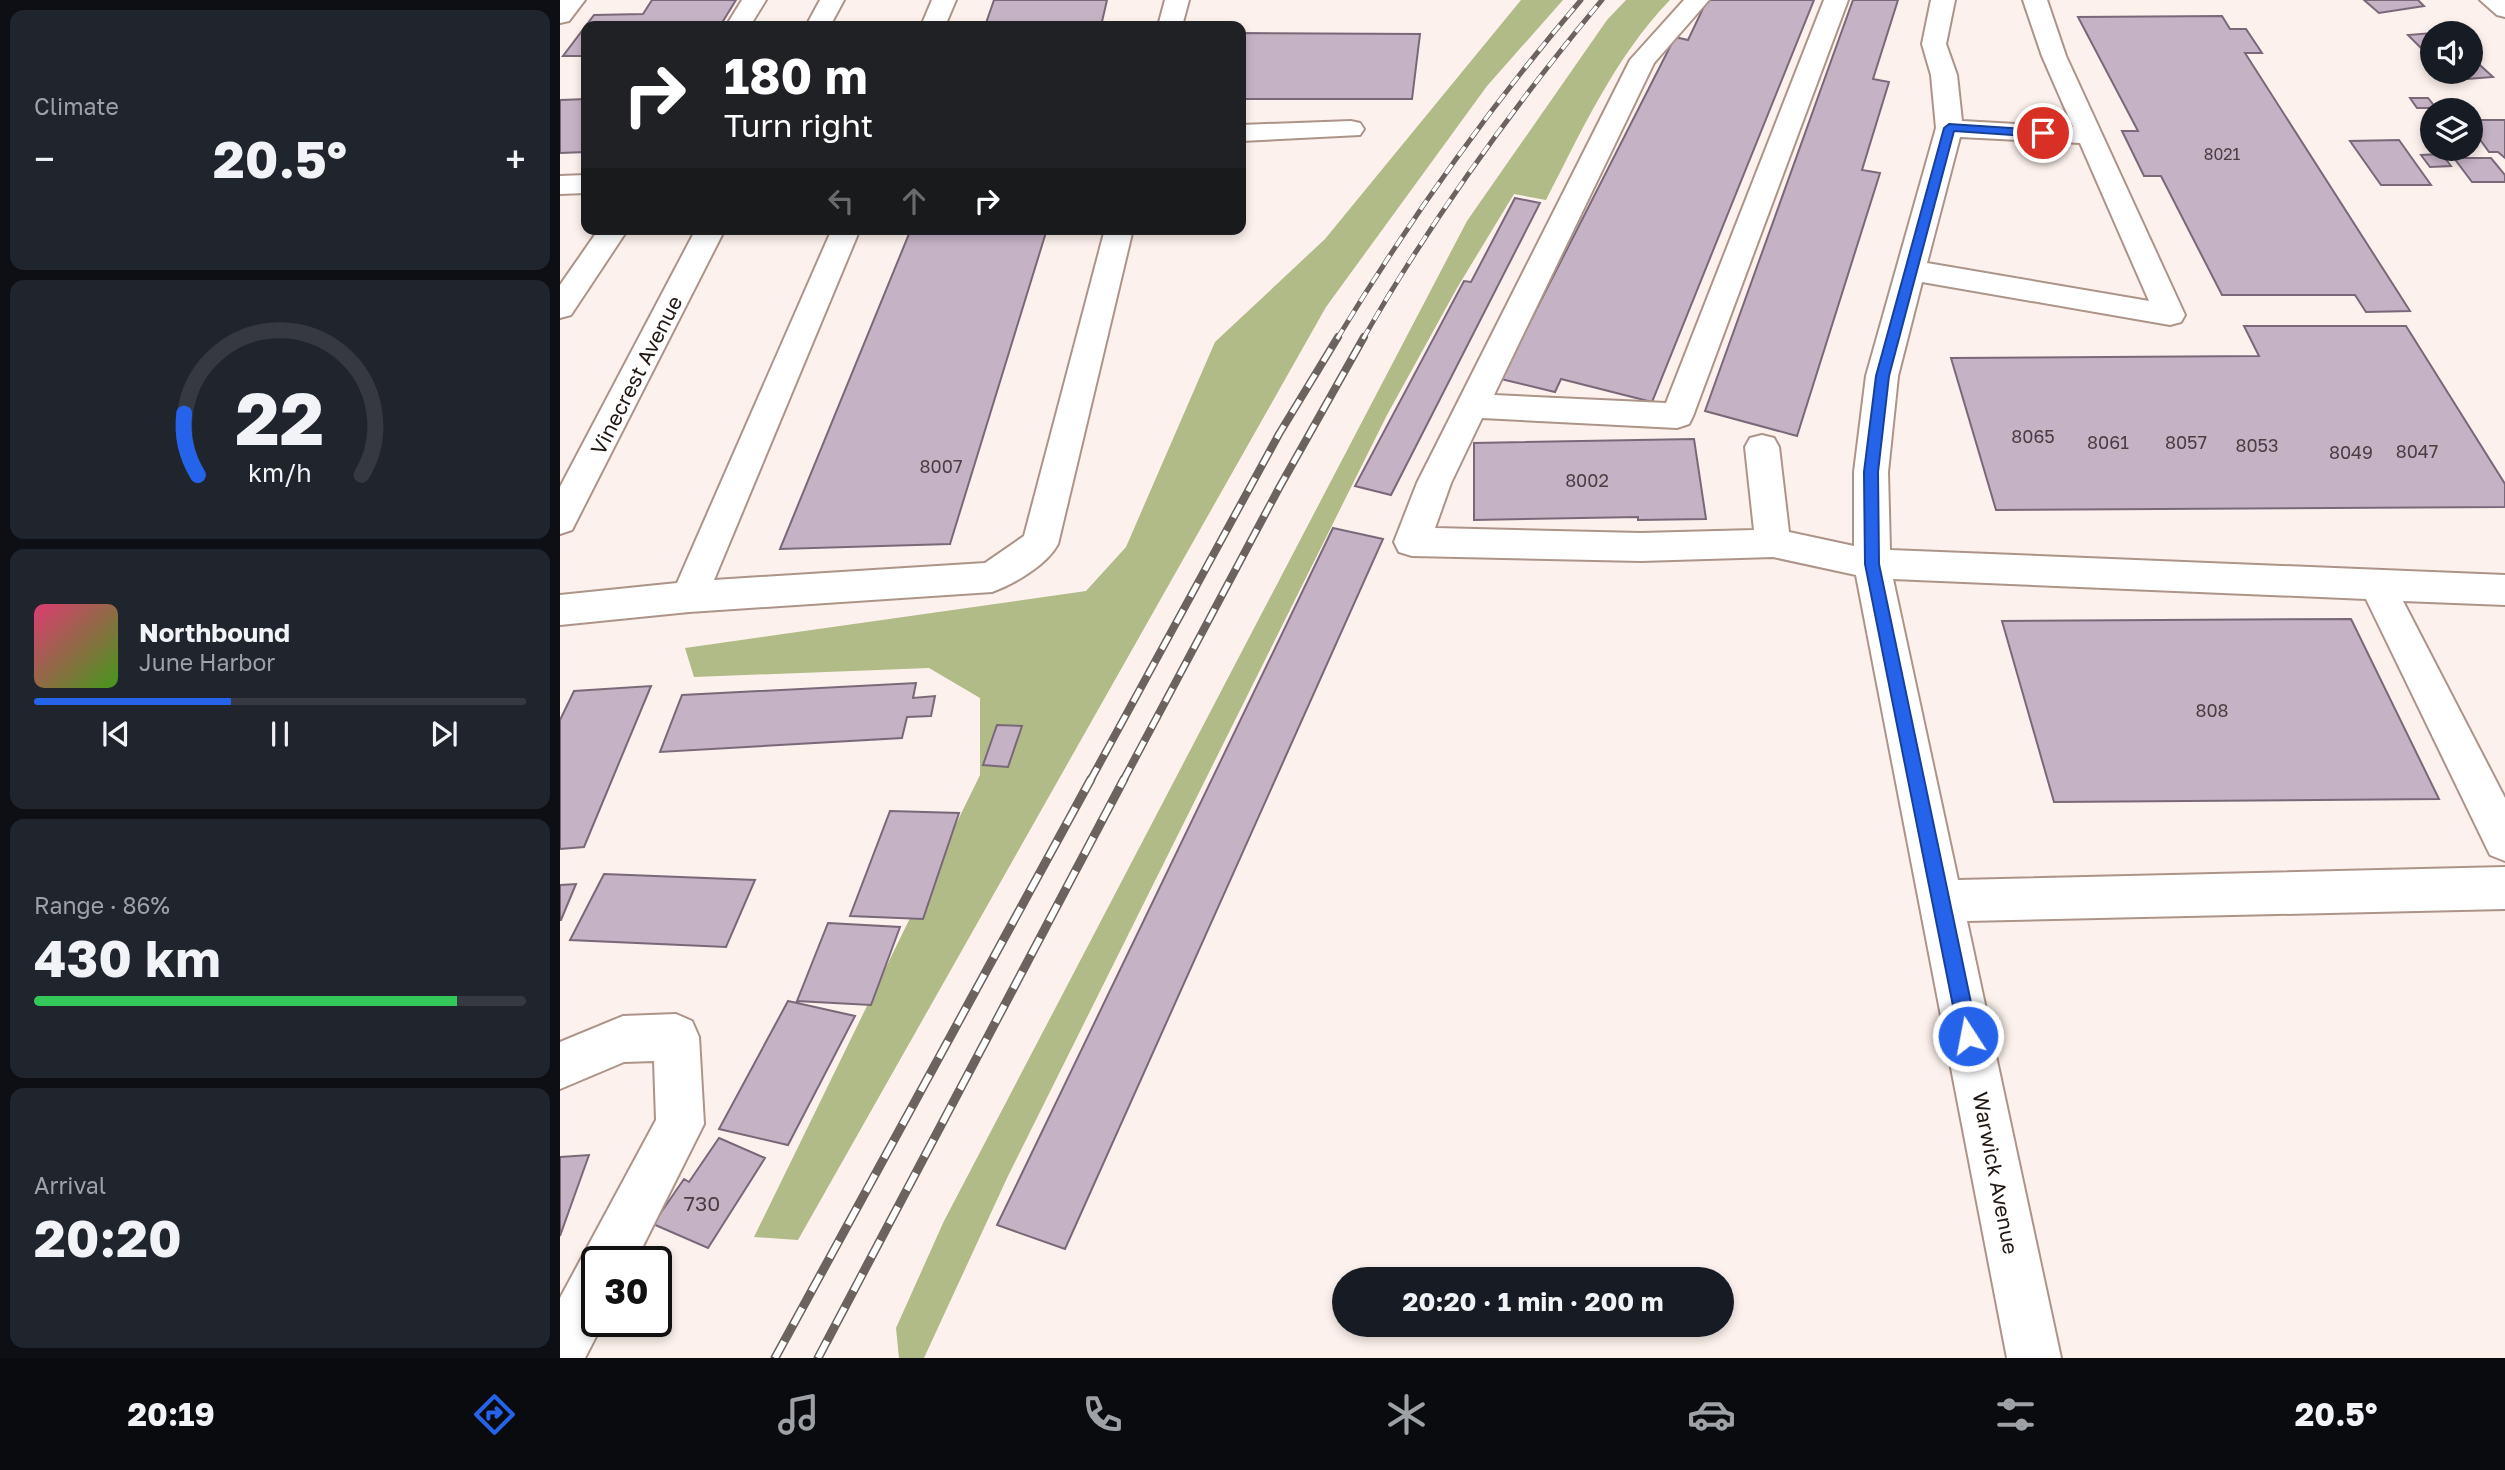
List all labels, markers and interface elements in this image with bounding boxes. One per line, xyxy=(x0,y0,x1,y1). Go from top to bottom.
map controls xyxy=(2420,21,2483,161)
button: sound xyxy=(2420,21,2483,84)
text: 180 m xyxy=(724,46,868,105)
icon: right xyxy=(609,49,700,140)
text: Climate xyxy=(34,92,119,120)
button: layers xyxy=(2420,98,2483,161)
pin xyxy=(2013,103,2073,163)
text: Turn right xyxy=(724,106,873,144)
icon: arrive xyxy=(2024,114,2062,152)
text: 20.5° xyxy=(213,127,347,189)
text: − xyxy=(34,136,55,181)
text: + xyxy=(505,136,526,181)
house number: 8021 xyxy=(2204,144,2241,164)
icon: left xyxy=(822,182,860,220)
icon: ahead xyxy=(895,182,933,220)
icon: right xyxy=(968,182,1006,220)
street label: Vinecrest Avenue xyxy=(585,291,687,459)
text: 22 xyxy=(236,375,324,462)
house number: 8065 xyxy=(2011,425,2055,447)
house number: 8061 xyxy=(2087,431,2129,453)
house number: 8057 xyxy=(2165,431,2207,453)
house number: 8053 xyxy=(2235,434,2279,456)
house number: 8047 xyxy=(2396,440,2438,462)
house number: 8049 xyxy=(2329,441,2373,463)
house number: 8007 xyxy=(920,455,962,477)
text: km/h xyxy=(248,457,312,488)
house number: 8002 xyxy=(1565,469,1609,491)
text: Northbound xyxy=(139,617,290,648)
text: June Harbor xyxy=(139,648,275,676)
house number: 808 xyxy=(2195,699,2229,721)
icon: previous xyxy=(97,715,135,753)
icon: pause xyxy=(261,715,299,753)
icon: next xyxy=(425,715,463,753)
text: Range · 86% xyxy=(34,891,170,919)
text: 430 km xyxy=(34,926,221,988)
position arrow xyxy=(1931,999,2005,1073)
street label: Warwick Avenue xyxy=(1967,1089,2025,1257)
text: Arrival xyxy=(34,1171,106,1199)
house number: 730 xyxy=(684,1190,720,1216)
text: 20:20 xyxy=(34,1206,182,1268)
speed limit sign: 30 xyxy=(581,1246,672,1337)
text: 20:20 · 1 min · 200 m xyxy=(1403,1286,1663,1317)
icon: directions xyxy=(470,1390,519,1439)
icon: music xyxy=(774,1390,823,1439)
icon: phone xyxy=(1078,1390,1127,1439)
icon: climate xyxy=(1382,1390,1431,1439)
icon: car xyxy=(1687,1390,1736,1439)
icon: filters xyxy=(1991,1390,2040,1439)
text: 20:19 xyxy=(128,1395,215,1433)
text: 20.5° xyxy=(2295,1395,2377,1433)

